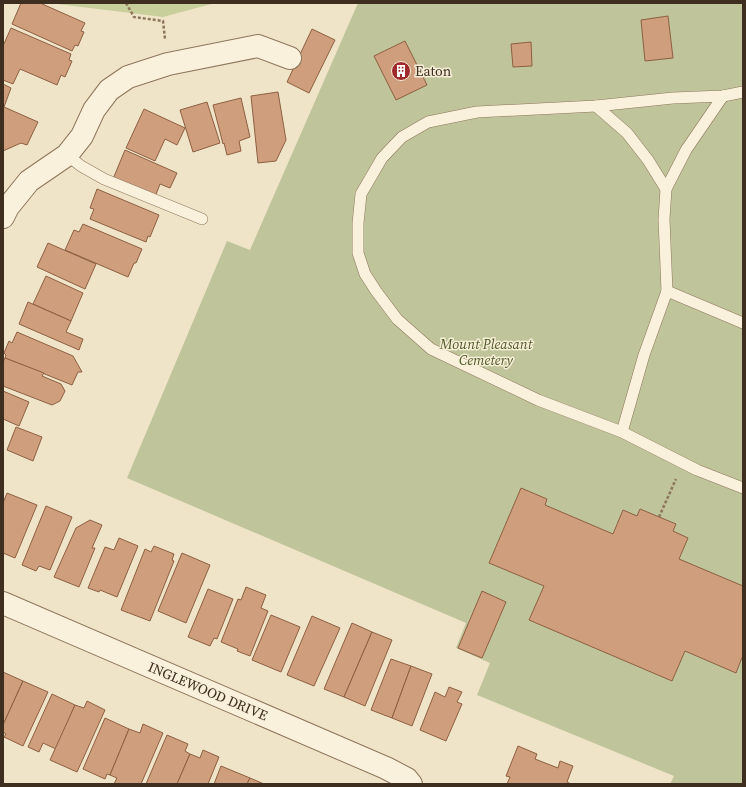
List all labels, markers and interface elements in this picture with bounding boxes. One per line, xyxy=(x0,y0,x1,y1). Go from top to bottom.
building icon: Eaton xyxy=(390,60,412,82)
place label: Eaton xyxy=(415,61,452,81)
park label: Mount Pleasant Cemetery xyxy=(439,334,534,370)
street label: INGLEWOOD DRIVE xyxy=(145,657,271,725)

